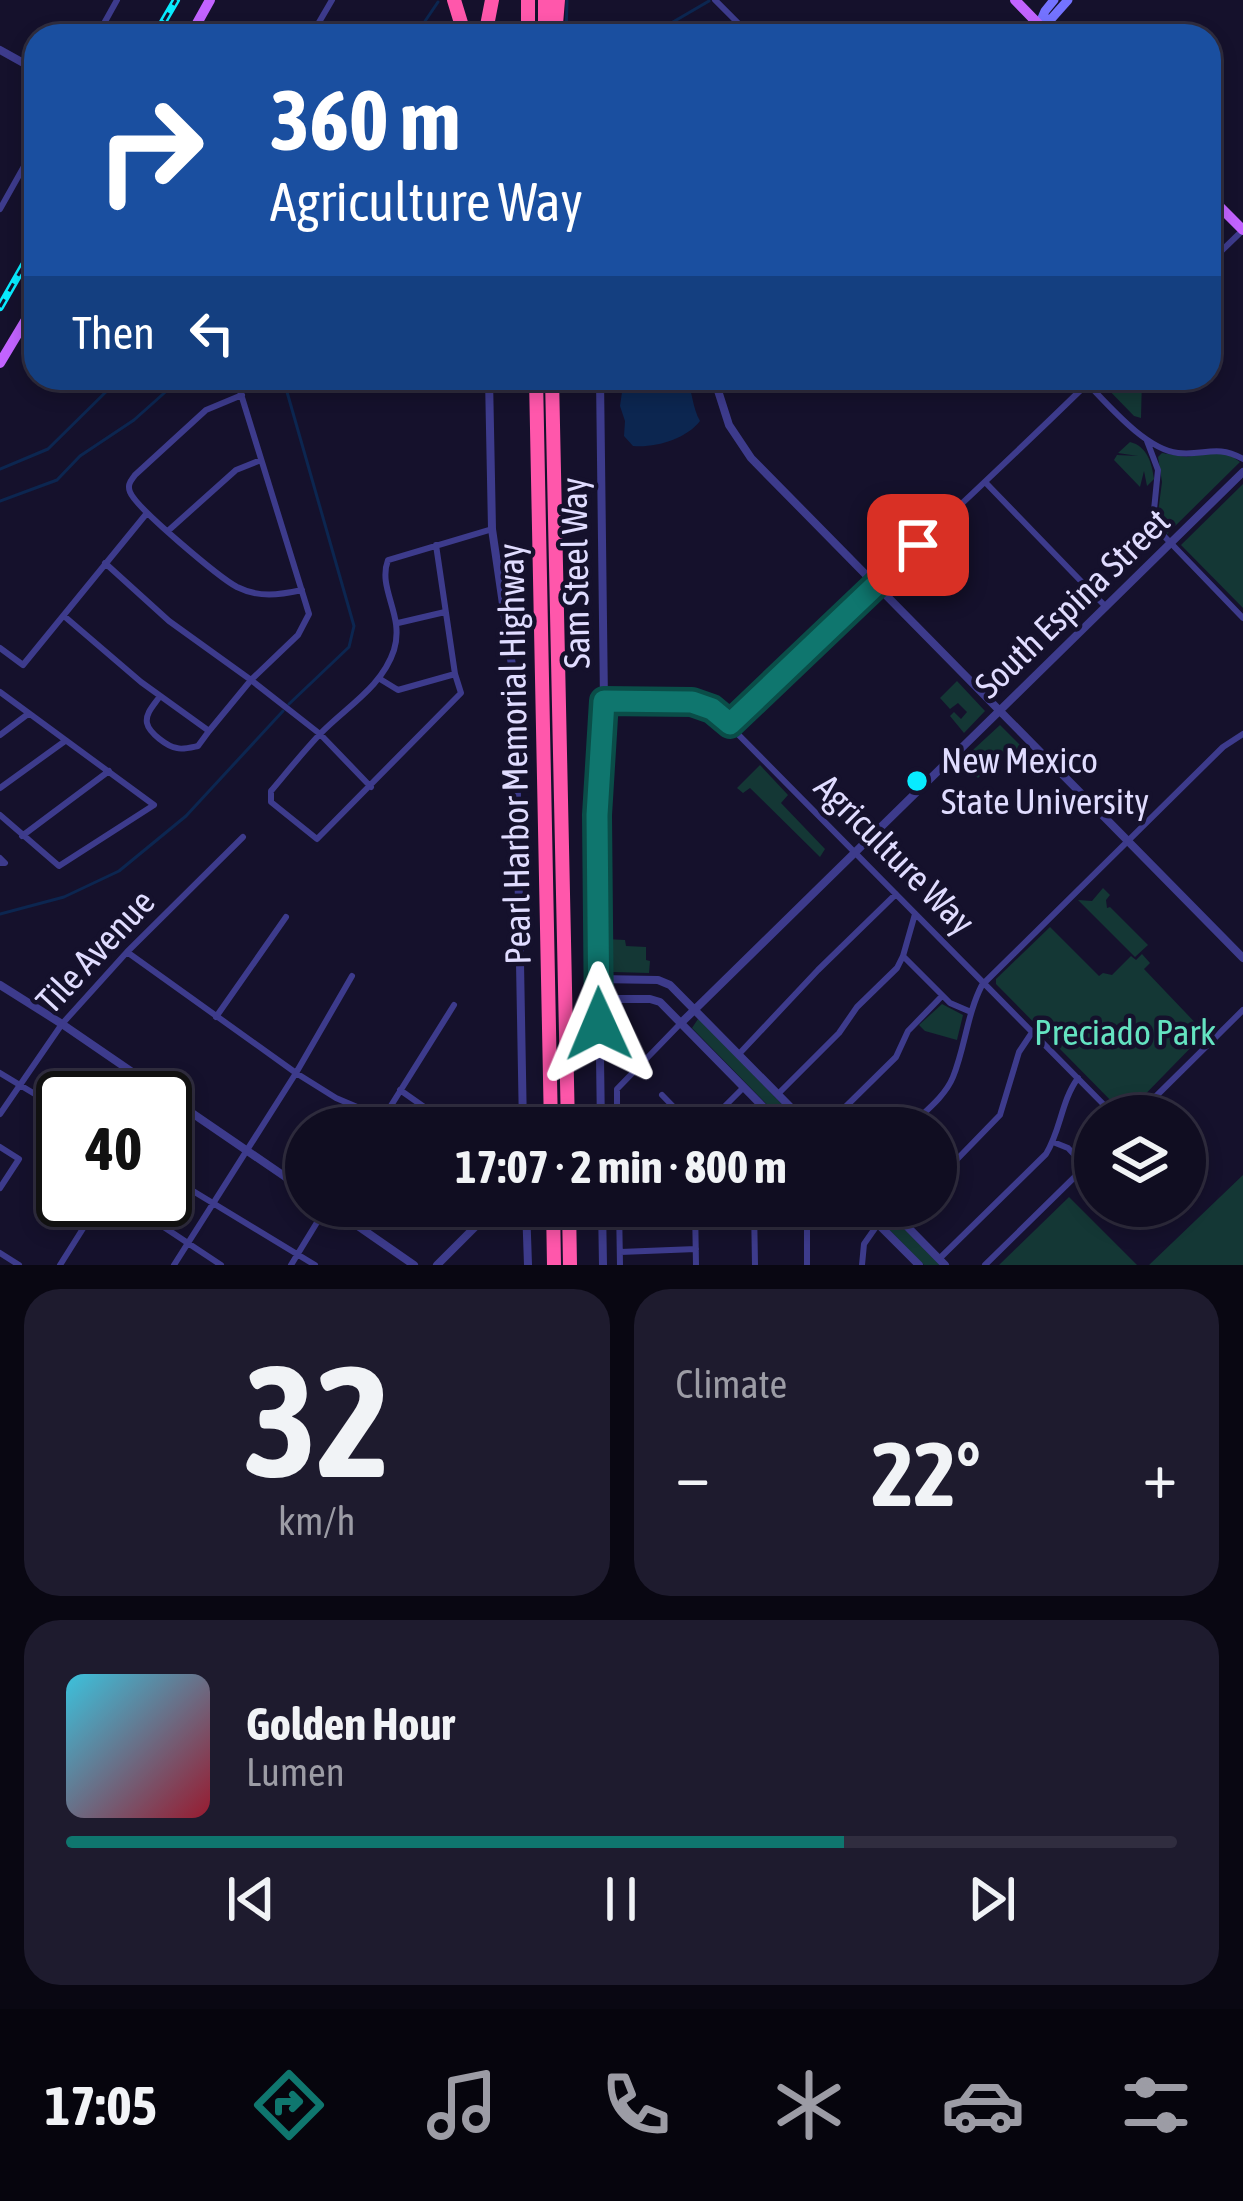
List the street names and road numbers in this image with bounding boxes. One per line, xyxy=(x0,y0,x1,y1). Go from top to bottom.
street label: Sam Steel Way xyxy=(552,477,598,669)
street label: South Espina Street xyxy=(966,500,1178,706)
street label: Pearl Harbor Memorial Highway xyxy=(489,543,539,965)
street label: Agriculture Way xyxy=(806,765,984,943)
street label: Tile Avenue xyxy=(27,881,163,1021)

